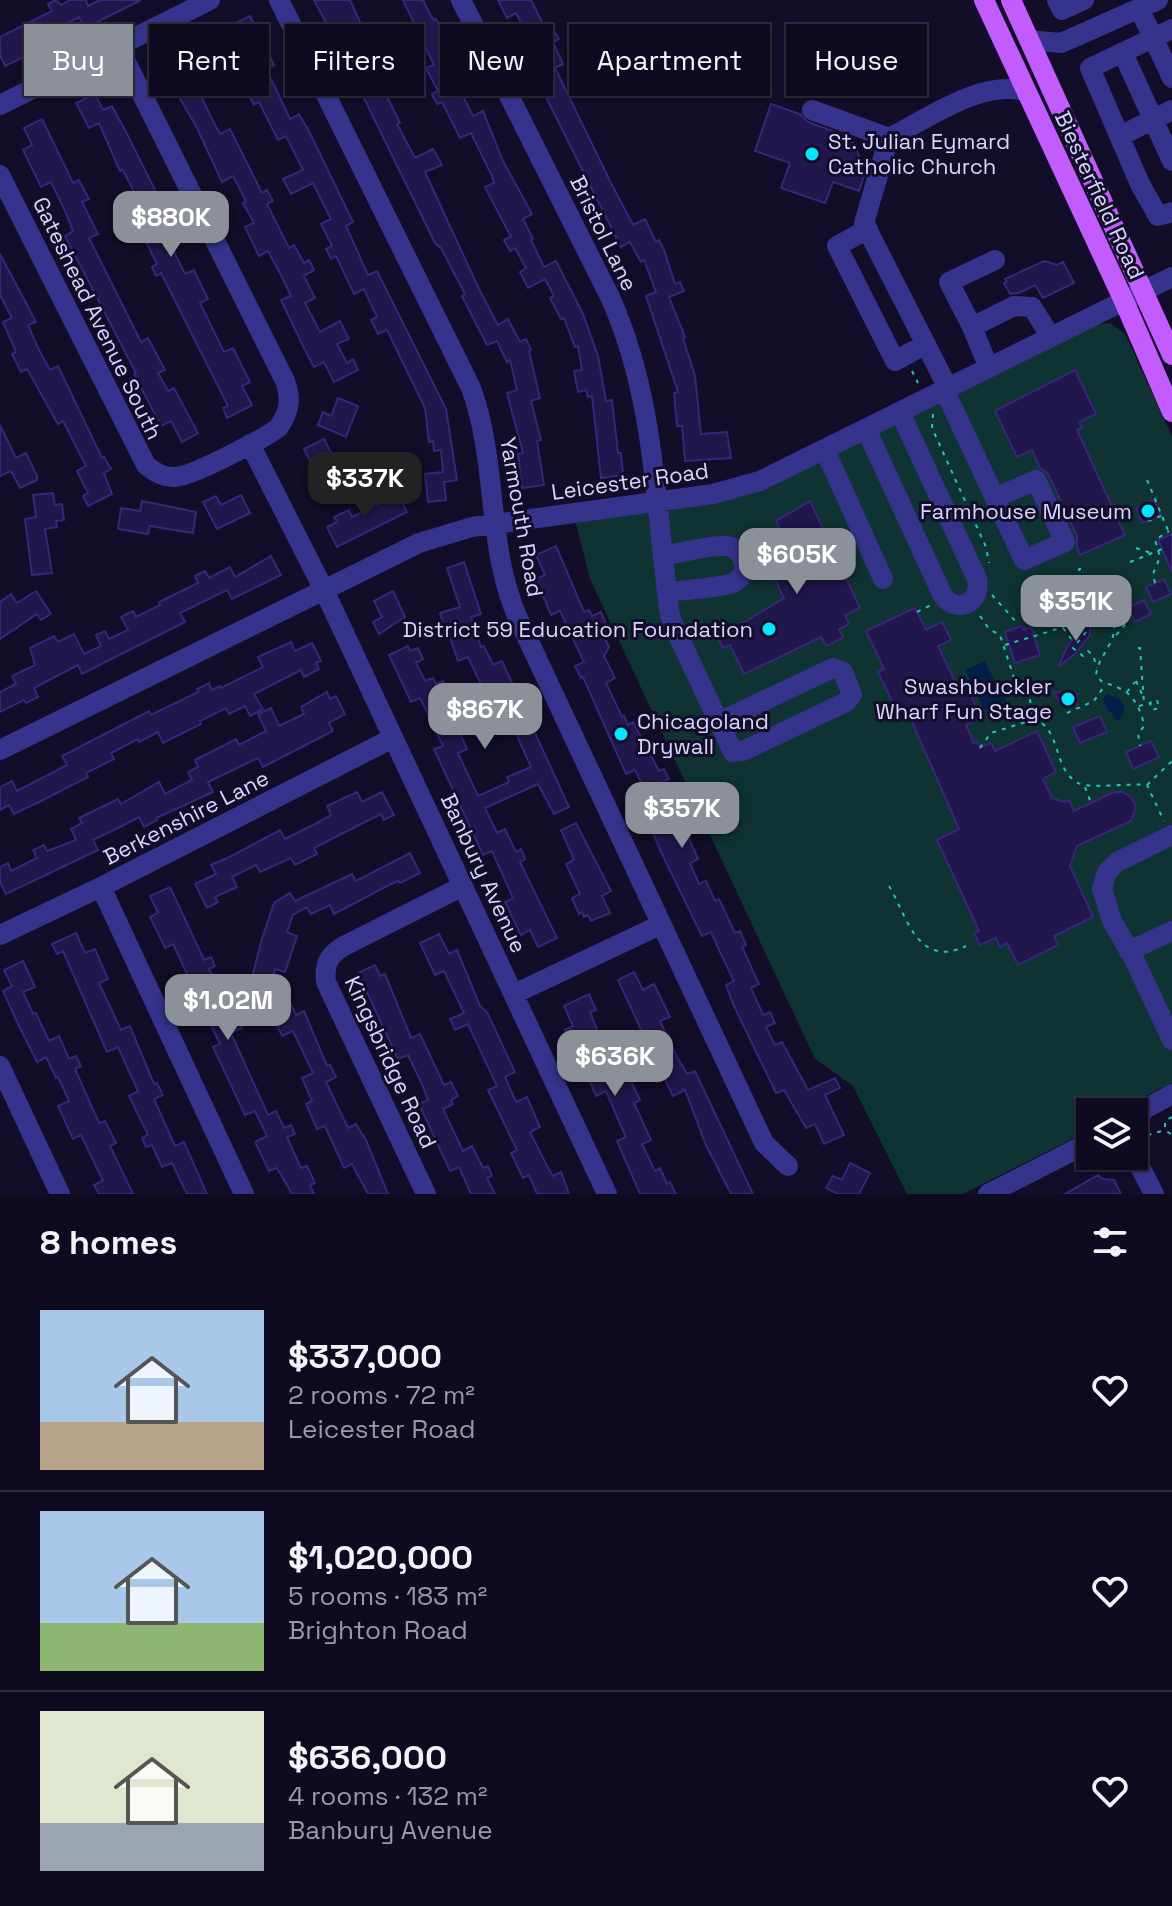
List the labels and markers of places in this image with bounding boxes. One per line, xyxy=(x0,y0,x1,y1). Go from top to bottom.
place label: St. Julian Eymard Catholic Church xyxy=(828,127,1010,180)
marker: St. Julian Eymard Catholic Church xyxy=(803,145,821,163)
pin: $880K xyxy=(115,191,227,259)
pin: $337K xyxy=(309,452,421,520)
place label: Farmhouse Museum xyxy=(920,497,1132,525)
marker: Farmhouse Museum xyxy=(1139,502,1157,520)
pin: $605K xyxy=(741,528,853,596)
pin: $351K xyxy=(1020,575,1132,643)
place label: District 59 Education Foundation xyxy=(403,615,753,643)
marker: District 59 Education Foundation xyxy=(760,620,778,638)
place label: Swashbuckler Wharf Fun Stage xyxy=(875,672,1052,725)
pin: $867K xyxy=(429,683,541,751)
marker: Swashbuckler Wharf Fun Stage xyxy=(1059,690,1077,708)
place label: Chicagoland Drywall xyxy=(637,707,769,760)
marker: Chicagoland Drywall xyxy=(612,725,630,743)
pin: $357K xyxy=(626,782,738,850)
pin: $1.02M xyxy=(163,974,293,1042)
pin: $636K xyxy=(559,1030,671,1098)

